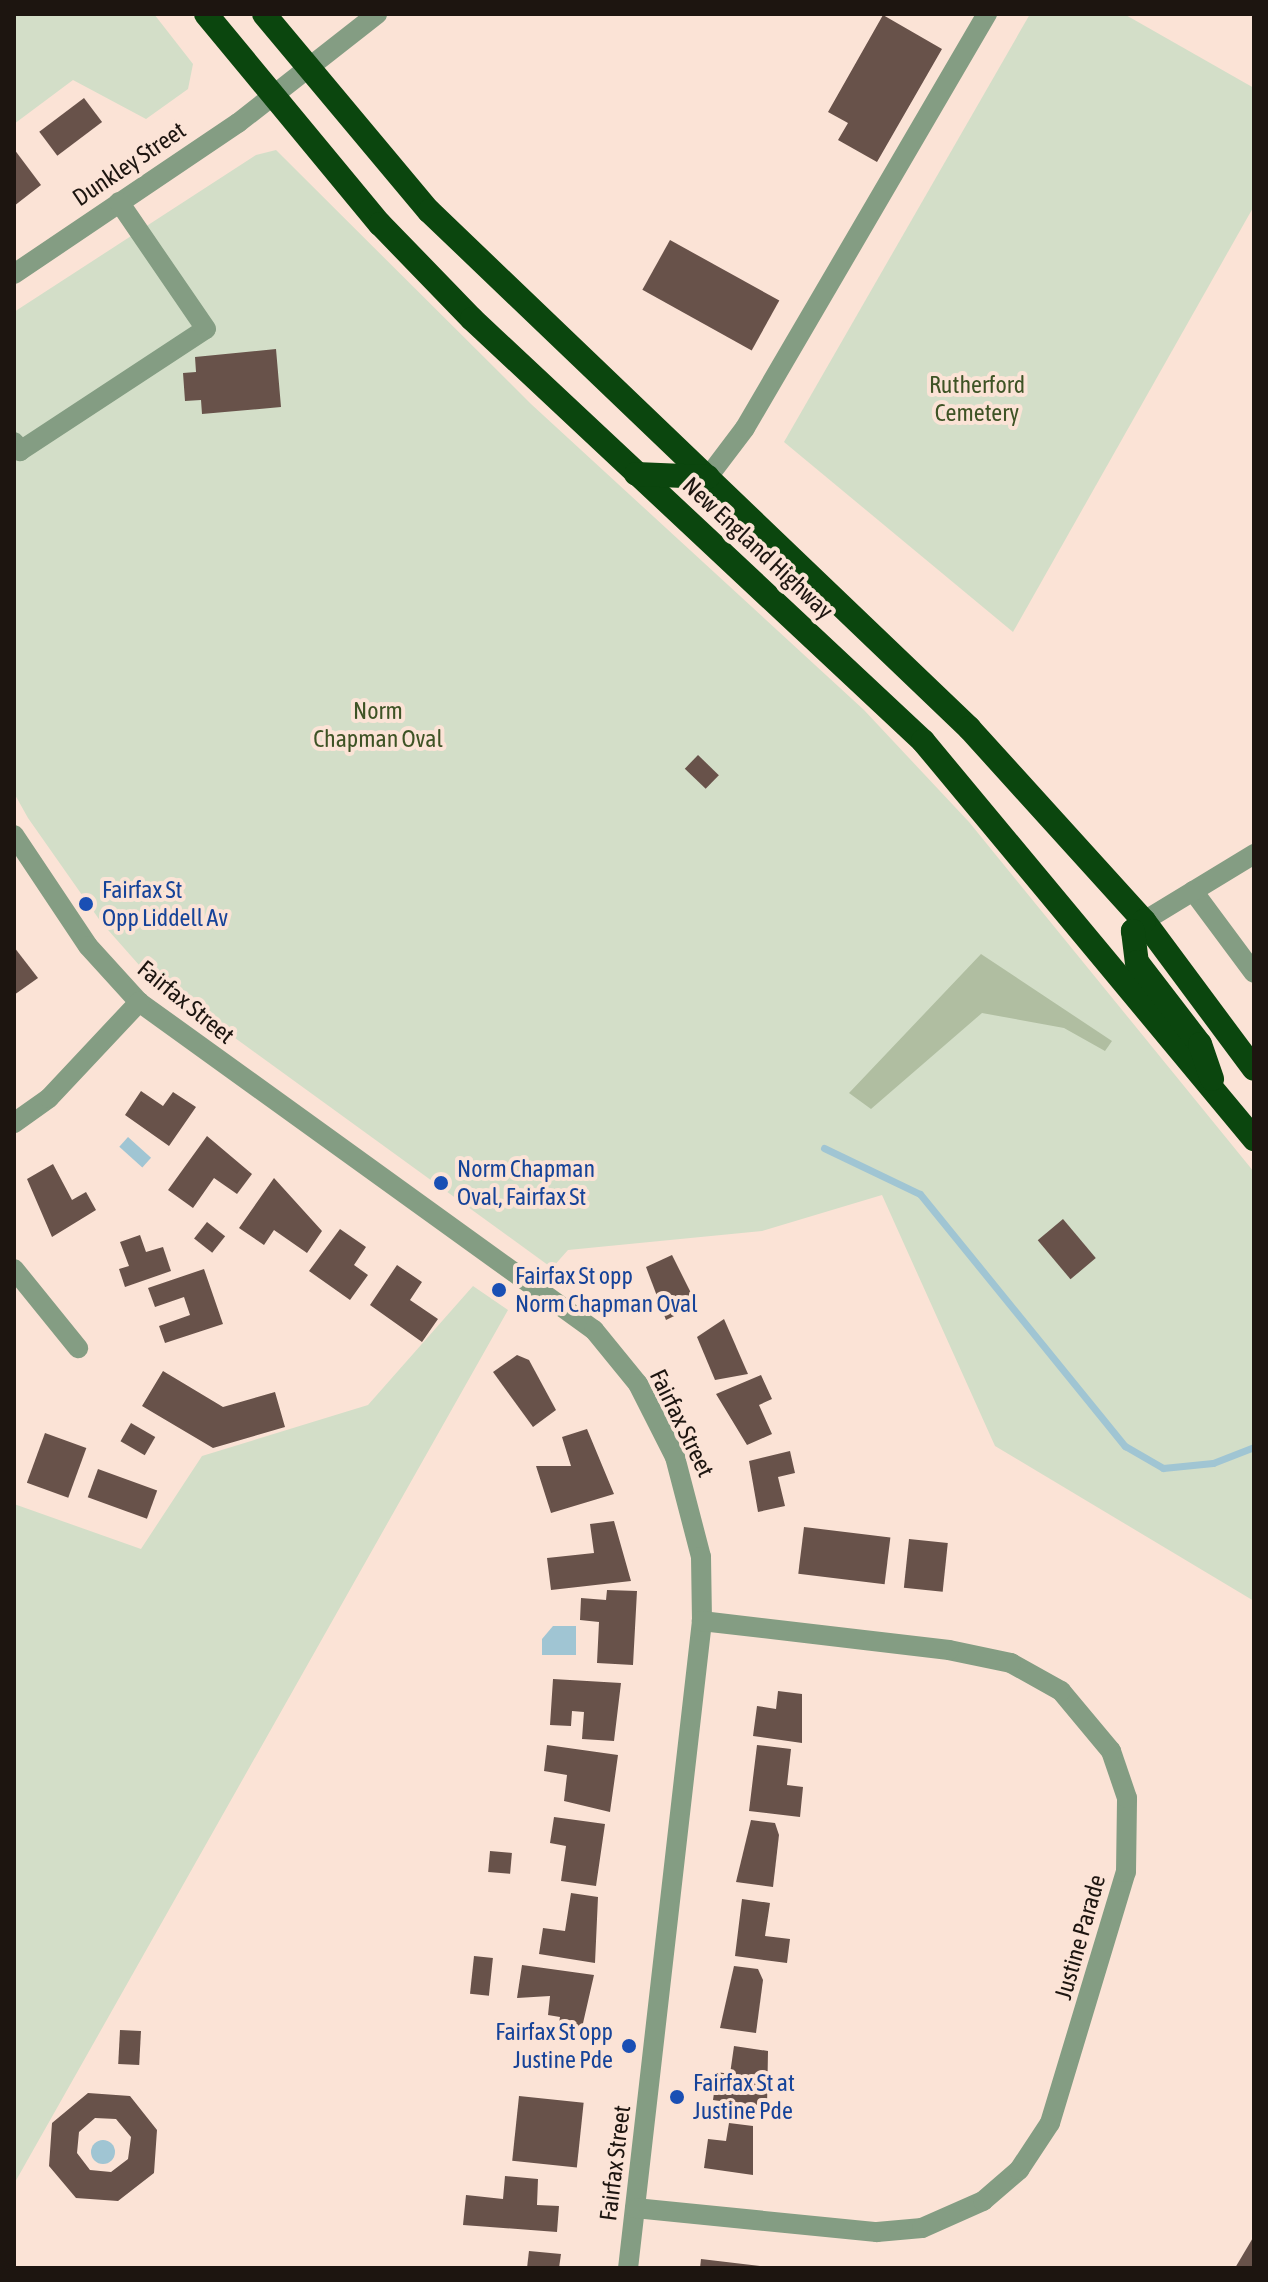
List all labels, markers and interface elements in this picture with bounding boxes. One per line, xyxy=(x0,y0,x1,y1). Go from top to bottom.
street label: Dunkley Street xyxy=(67,116,191,212)
park label: Rutherford Cemetery xyxy=(929,371,1025,427)
street label: New England Highway xyxy=(677,471,839,625)
park label: Norm Chapman Oval xyxy=(313,697,443,753)
place label: Fairfax St Opp Liddell Av xyxy=(102,876,228,932)
marker: Fairfax St Opp Liddell Av xyxy=(77,895,95,913)
street label: Fairfax Street xyxy=(132,954,240,1050)
place label: Norm Chapman Oval, Fairfax St xyxy=(457,1155,595,1211)
marker: Norm Chapman Oval, Fairfax St xyxy=(432,1174,450,1192)
place label: Fairfax St opp Norm Chapman Oval xyxy=(515,1262,698,1318)
marker: Fairfax St opp Norm Chapman Oval xyxy=(490,1281,508,1299)
street label: Fairfax Street xyxy=(644,1364,720,1482)
street label: Justine Parade xyxy=(1048,1871,1112,2003)
place label: Fairfax St opp Justine Pde xyxy=(495,2018,613,2074)
marker: Fairfax St opp Justine Pde xyxy=(620,2037,638,2055)
place label: Fairfax St at Justine Pde xyxy=(693,2069,795,2125)
marker: Fairfax St at Justine Pde xyxy=(668,2088,686,2106)
street label: Fairfax Street xyxy=(594,2104,636,2222)

